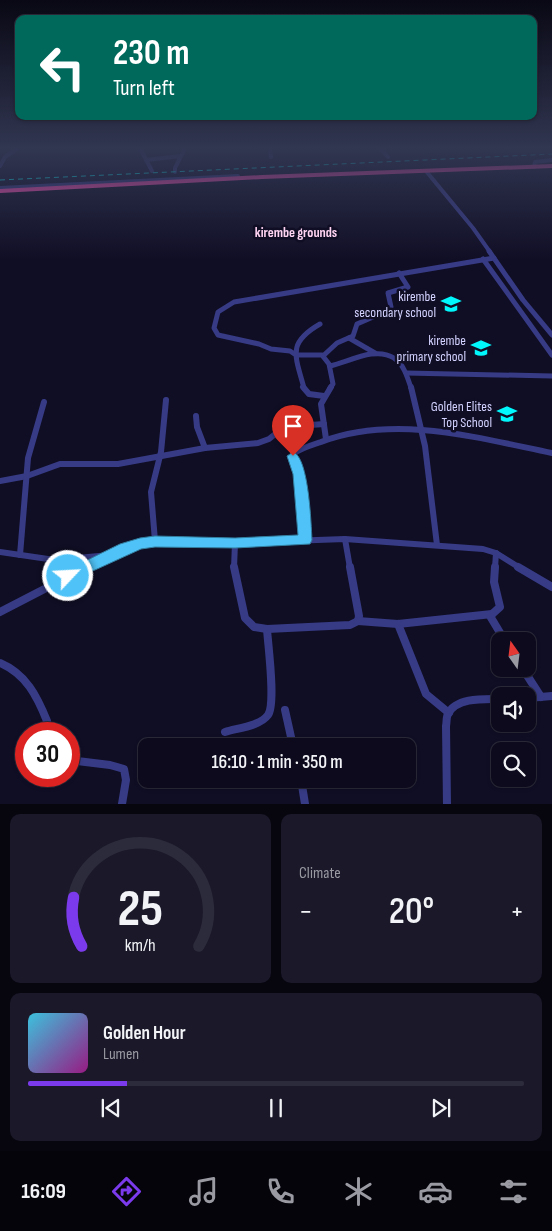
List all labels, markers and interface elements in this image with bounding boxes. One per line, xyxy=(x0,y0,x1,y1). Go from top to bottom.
text: 230 m xyxy=(113,32,189,75)
icon: left xyxy=(30,35,95,100)
text: Turn left xyxy=(113,75,175,102)
district label: kirembe grounds xyxy=(255,224,337,241)
place label: kirembe secondary school xyxy=(354,288,436,321)
school or university icon: kirembe secondary school xyxy=(440,293,462,315)
place label: kirembe primary school xyxy=(397,332,466,365)
school or university icon: kirembe primary school xyxy=(470,337,492,359)
place label: Golden Elites Top School xyxy=(431,398,492,431)
school or university icon: Golden Elites Top School xyxy=(496,403,518,425)
pin xyxy=(272,405,314,456)
icon: arrive xyxy=(279,412,307,440)
position arrow xyxy=(41,549,93,601)
north arrow xyxy=(491,632,536,678)
map controls xyxy=(491,632,536,787)
button: sound xyxy=(491,687,536,732)
speed limit sign: 30 xyxy=(15,722,80,787)
button: search xyxy=(491,742,536,787)
text: 16:10 · 1 min · 350 m xyxy=(211,751,343,774)
text: Climate xyxy=(299,864,341,883)
text: 25 xyxy=(118,878,163,941)
text: 20° xyxy=(389,889,434,934)
text: − xyxy=(299,895,313,928)
text: + xyxy=(510,895,524,928)
text: km/h xyxy=(125,935,156,956)
text: Golden Hour xyxy=(103,1022,186,1045)
text: Lumen xyxy=(103,1045,139,1064)
icon: previous xyxy=(97,1094,125,1122)
icon: pause xyxy=(262,1094,290,1122)
icon: next xyxy=(427,1094,455,1122)
icon: directions xyxy=(109,1174,144,1209)
icon: music xyxy=(186,1174,221,1209)
icon: phone xyxy=(263,1174,298,1209)
icon: climate xyxy=(341,1174,376,1209)
icon: car xyxy=(418,1174,453,1209)
icon: filters xyxy=(496,1174,531,1209)
text: 16:09 xyxy=(21,1178,66,1205)

